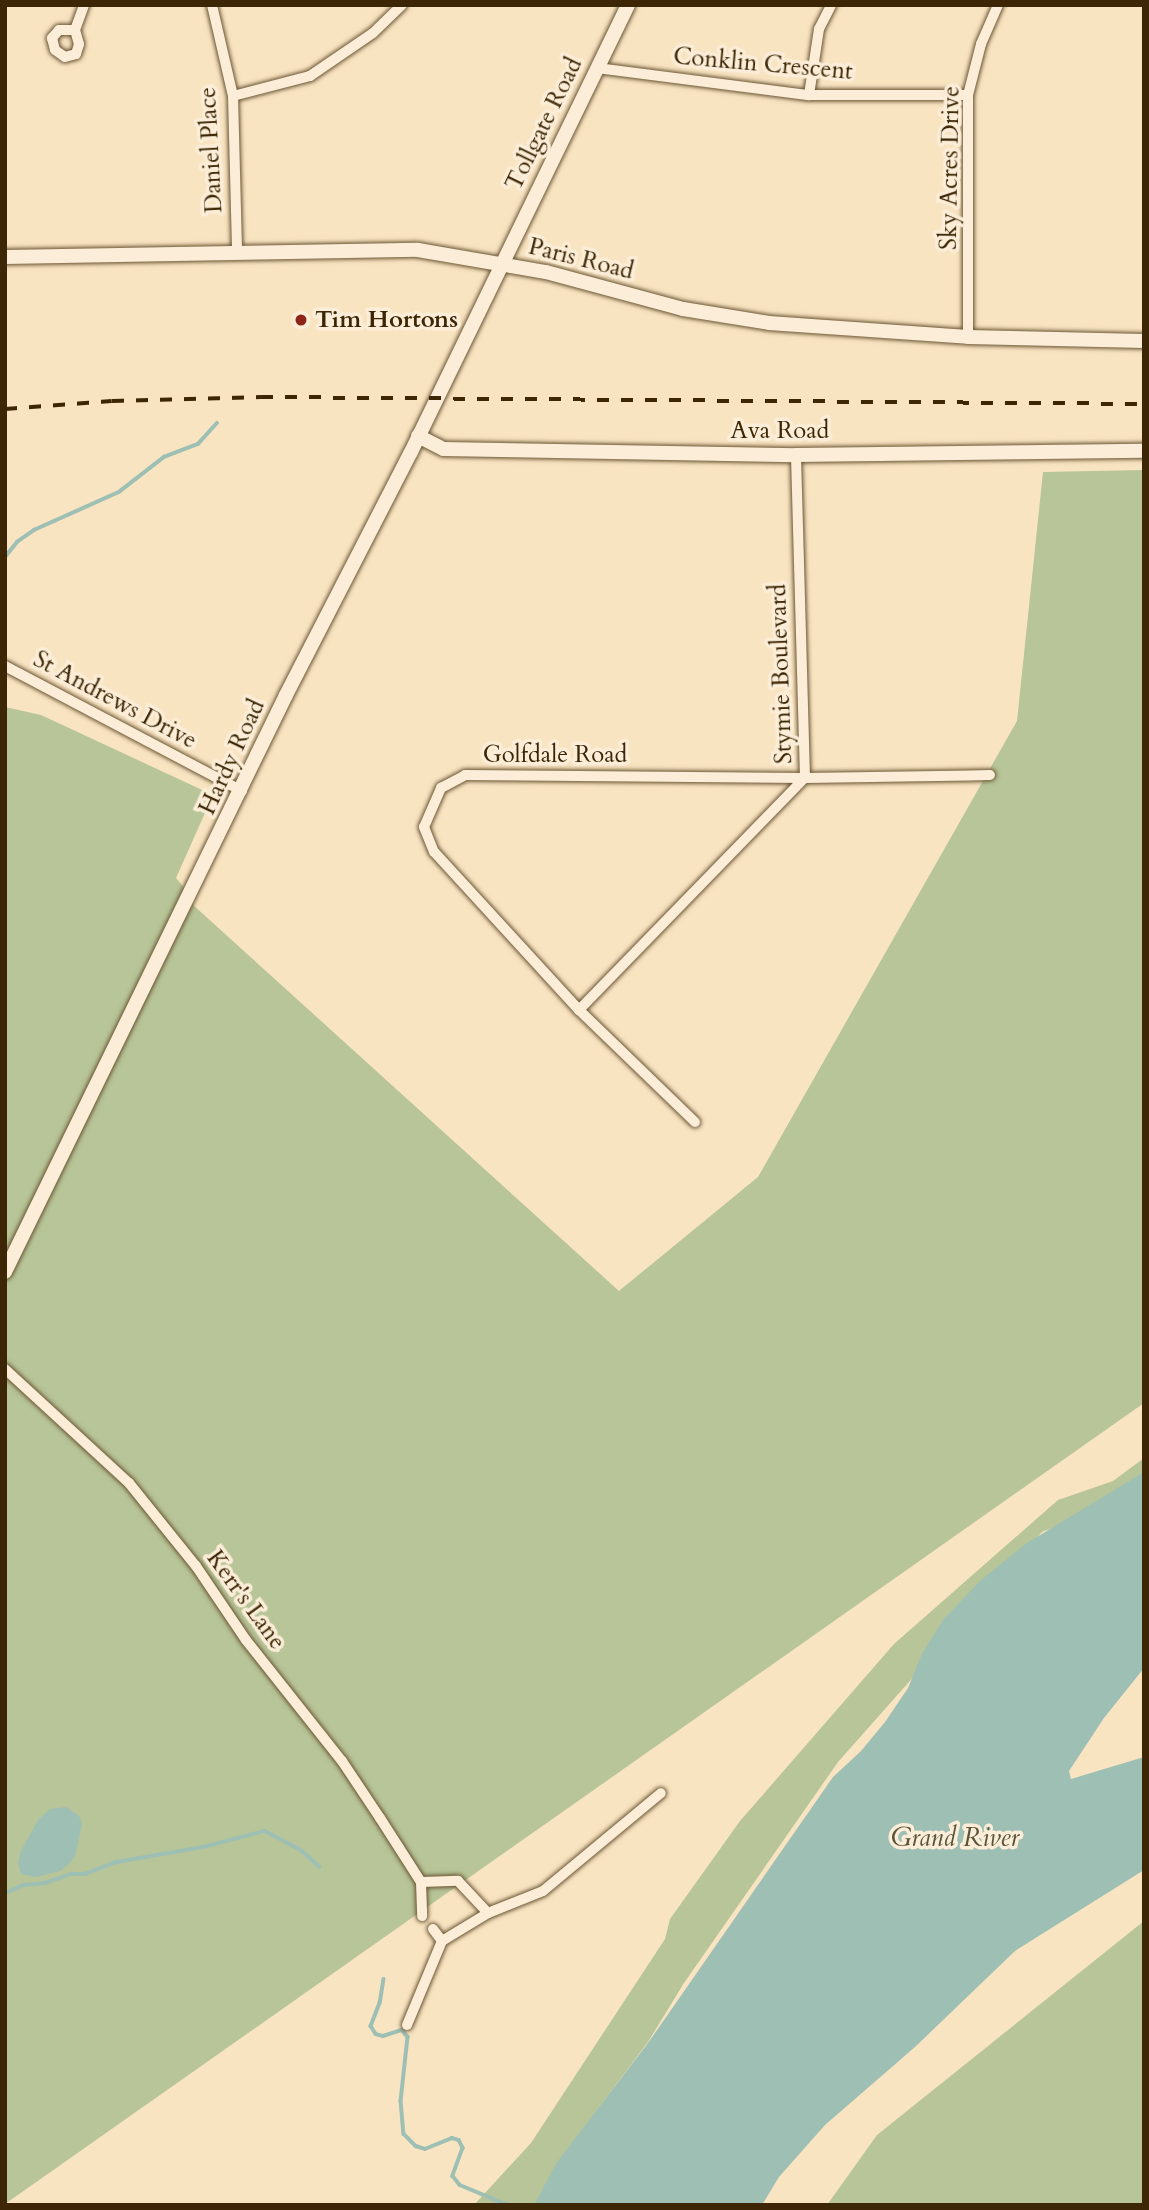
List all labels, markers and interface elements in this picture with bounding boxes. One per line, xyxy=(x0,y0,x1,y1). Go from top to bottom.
street label: Conklin Crescent xyxy=(672,42,854,86)
street label: Tollgate Road xyxy=(499,53,589,195)
street label: Daniel Place xyxy=(193,86,229,214)
street label: Sky Acres Drive xyxy=(934,86,966,250)
street label: Paris Road xyxy=(525,232,637,286)
place label: Tim Hortons xyxy=(315,306,458,334)
marker: Tim Hortons xyxy=(293,312,309,328)
street label: Ava Road xyxy=(731,417,829,445)
street label: Stymie Boulevard xyxy=(763,583,799,765)
street label: St Andrews Drive xyxy=(28,645,202,755)
street label: Hardy Road xyxy=(193,695,271,819)
street label: Golfdale Road xyxy=(483,741,627,769)
street label: Kerr's Lane xyxy=(200,1545,292,1655)
water label: Grand River xyxy=(891,1822,1019,1854)

